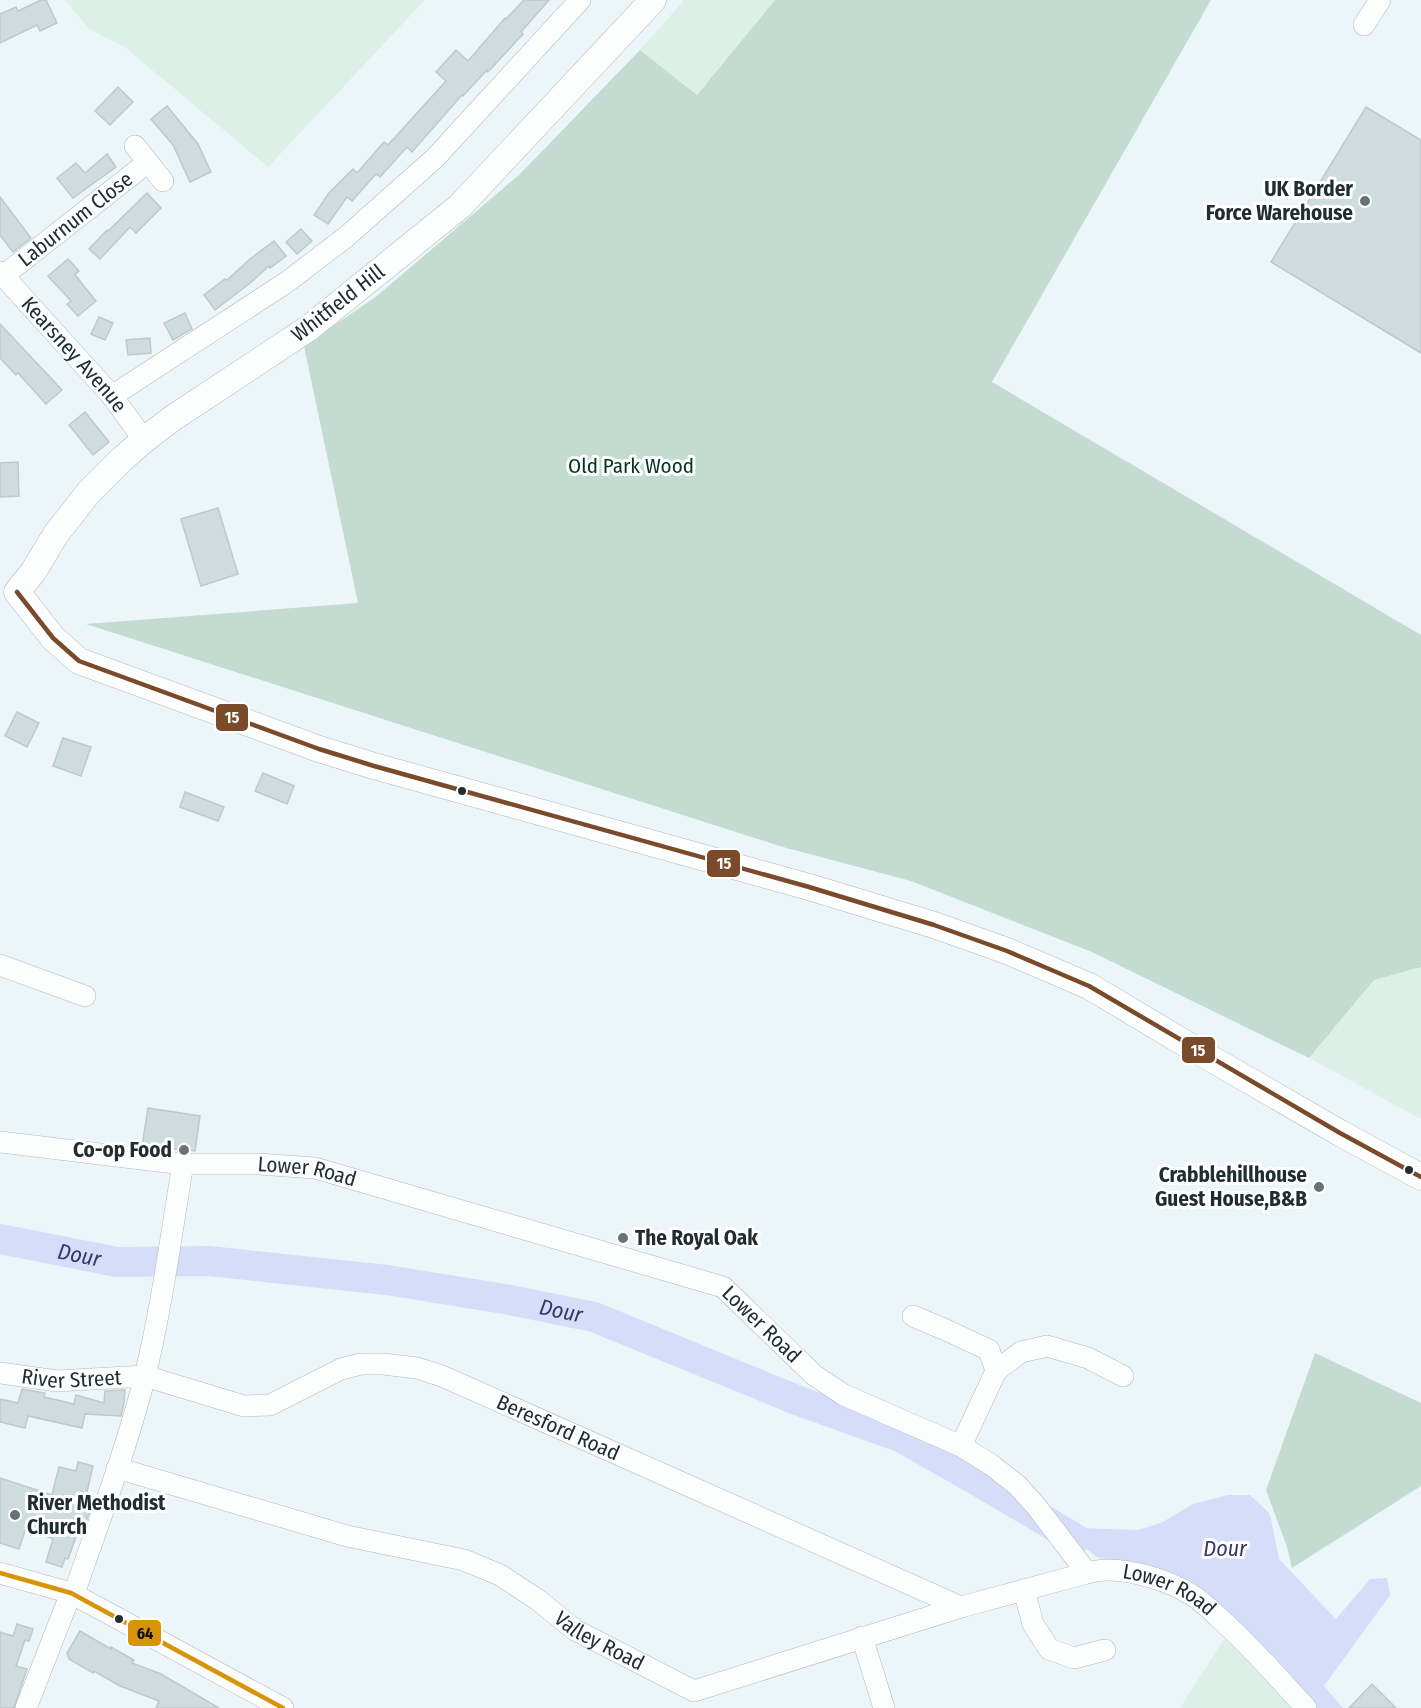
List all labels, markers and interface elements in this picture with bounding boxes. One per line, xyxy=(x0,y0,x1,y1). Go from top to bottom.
street label: Laburnum Close xyxy=(13,166,138,272)
place label: UK Border Force Warehouse xyxy=(1206,176,1353,226)
marker: UK Border Force Warehouse xyxy=(1358,194,1372,208)
street label: Whitfield Hill xyxy=(286,258,390,347)
street label: Kearsney Avenue xyxy=(16,291,132,417)
park label: Old Park Wood xyxy=(568,453,694,479)
line badge: 15 xyxy=(215,703,249,732)
text: 15 xyxy=(225,708,239,727)
unlabelled marker xyxy=(456,785,468,797)
line badge: 15 xyxy=(706,849,741,878)
text: 15 xyxy=(717,854,731,873)
line badge: 15 xyxy=(1181,1036,1216,1064)
text: 15 xyxy=(1191,1041,1205,1060)
place label: Co-op Food xyxy=(73,1137,172,1163)
marker: Co-op Food xyxy=(177,1143,191,1157)
street label: Lower Road xyxy=(257,1151,359,1192)
place label: Crabblehillhouse Guest House,B&B xyxy=(1155,1162,1307,1212)
unlabelled marker xyxy=(1403,1164,1415,1176)
marker: Crabblehillhouse Guest House,B&B xyxy=(1312,1180,1326,1194)
place label: The Royal Oak xyxy=(635,1225,758,1251)
marker: The Royal Oak xyxy=(616,1231,630,1245)
water label: Dour xyxy=(55,1238,105,1273)
street label: Lower Road xyxy=(717,1280,806,1368)
water label: Dour xyxy=(537,1293,586,1329)
street label: River Street xyxy=(20,1363,122,1394)
street label: Beresford Road xyxy=(493,1389,624,1466)
place label: River Methodist Church xyxy=(27,1490,166,1540)
marker: River Methodist Church xyxy=(8,1508,22,1522)
water label: Dour xyxy=(1203,1535,1248,1562)
street label: Lower Road xyxy=(1121,1558,1221,1621)
street label: Valley Road xyxy=(549,1605,649,1676)
unlabelled marker xyxy=(113,1613,125,1625)
line badge: 64 xyxy=(127,1619,162,1647)
text: 64 xyxy=(137,1624,153,1643)

